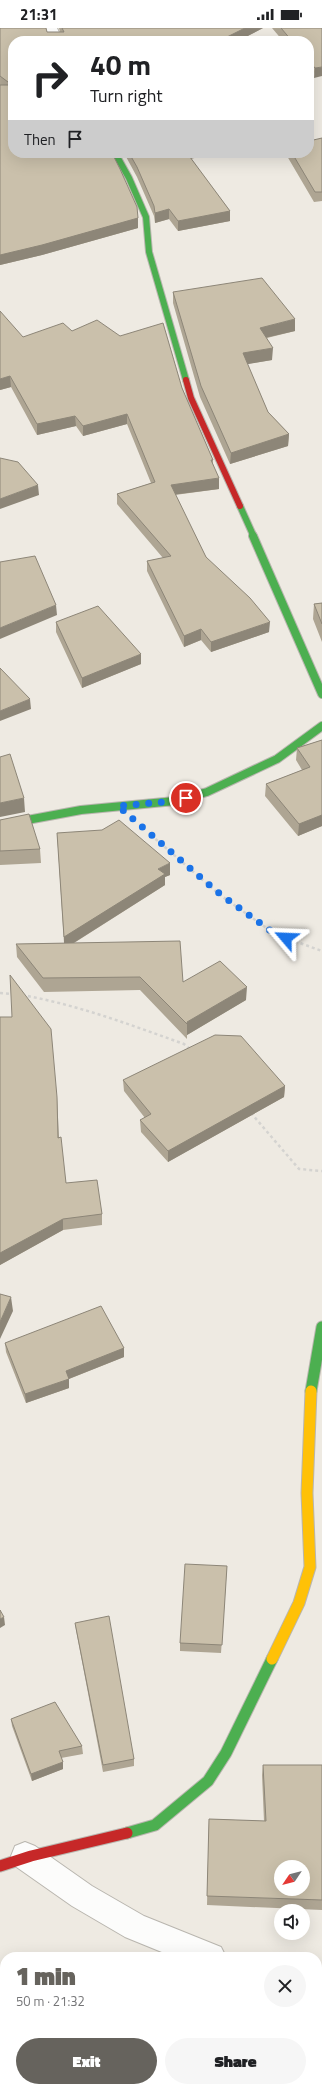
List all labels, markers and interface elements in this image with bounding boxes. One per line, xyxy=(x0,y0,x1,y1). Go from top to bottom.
text: 21:31 xyxy=(20,3,57,26)
text: 40 m xyxy=(90,43,151,86)
icon: right xyxy=(24,52,76,104)
text: Turn right xyxy=(90,82,163,109)
text: Then xyxy=(24,128,56,151)
icon: arrive xyxy=(64,128,86,150)
pin xyxy=(169,781,203,815)
icon: arrive xyxy=(175,787,197,809)
position arrow xyxy=(265,917,307,959)
north arrow xyxy=(274,1860,310,1896)
map controls xyxy=(274,1860,310,1940)
button: sound xyxy=(274,1904,310,1940)
text: 1 min xyxy=(16,1958,76,1994)
button: close xyxy=(264,1965,306,2007)
text: 50 m · 21:32 xyxy=(16,1991,85,2011)
button: Exit xyxy=(16,2038,157,2084)
button: Share xyxy=(165,2038,306,2084)

